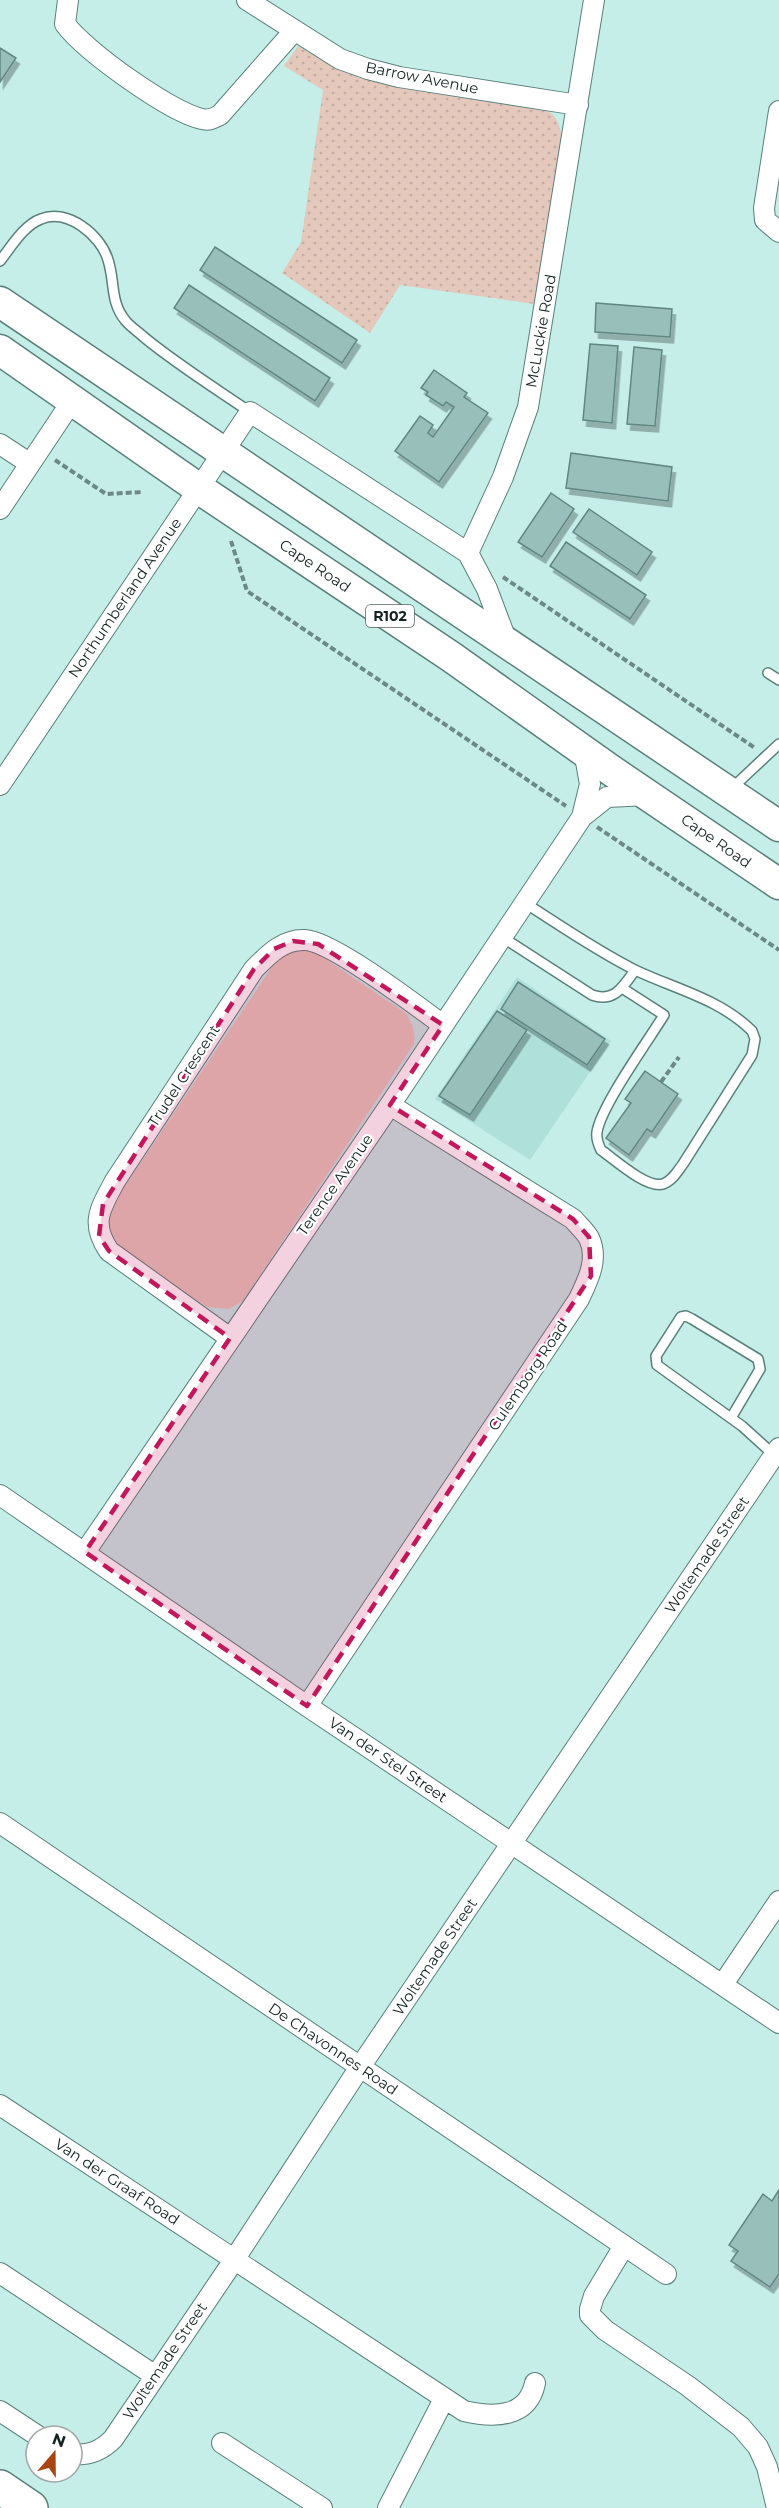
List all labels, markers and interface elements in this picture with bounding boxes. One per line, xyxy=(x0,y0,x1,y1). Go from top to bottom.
street label: Barrow Avenue xyxy=(364,57,480,98)
street label: McLuckie Road xyxy=(521,273,560,389)
street label: Northumberland Avenue xyxy=(64,514,185,681)
street label: Cape Road xyxy=(276,535,354,596)
road number: R102 xyxy=(366,605,414,627)
street label: Cape Road xyxy=(677,809,755,872)
street label: Trudel Crescent xyxy=(143,1021,224,1130)
street label: Terence Avenue xyxy=(292,1130,377,1239)
street label: Culemborg Road xyxy=(484,1317,571,1434)
street label: Woltemade Street xyxy=(660,1492,753,1617)
street label: Van der Stel Street xyxy=(325,1713,451,1806)
street label: Woltemade Street xyxy=(388,1894,481,2019)
street label: De Chavonnes Road xyxy=(265,1998,402,2099)
street label: Van der Graaf Road xyxy=(51,2134,183,2229)
street label: Woltemade Street xyxy=(118,2298,211,2423)
north arrow xyxy=(24,2424,84,2484)
text: N xyxy=(50,2429,68,2452)

